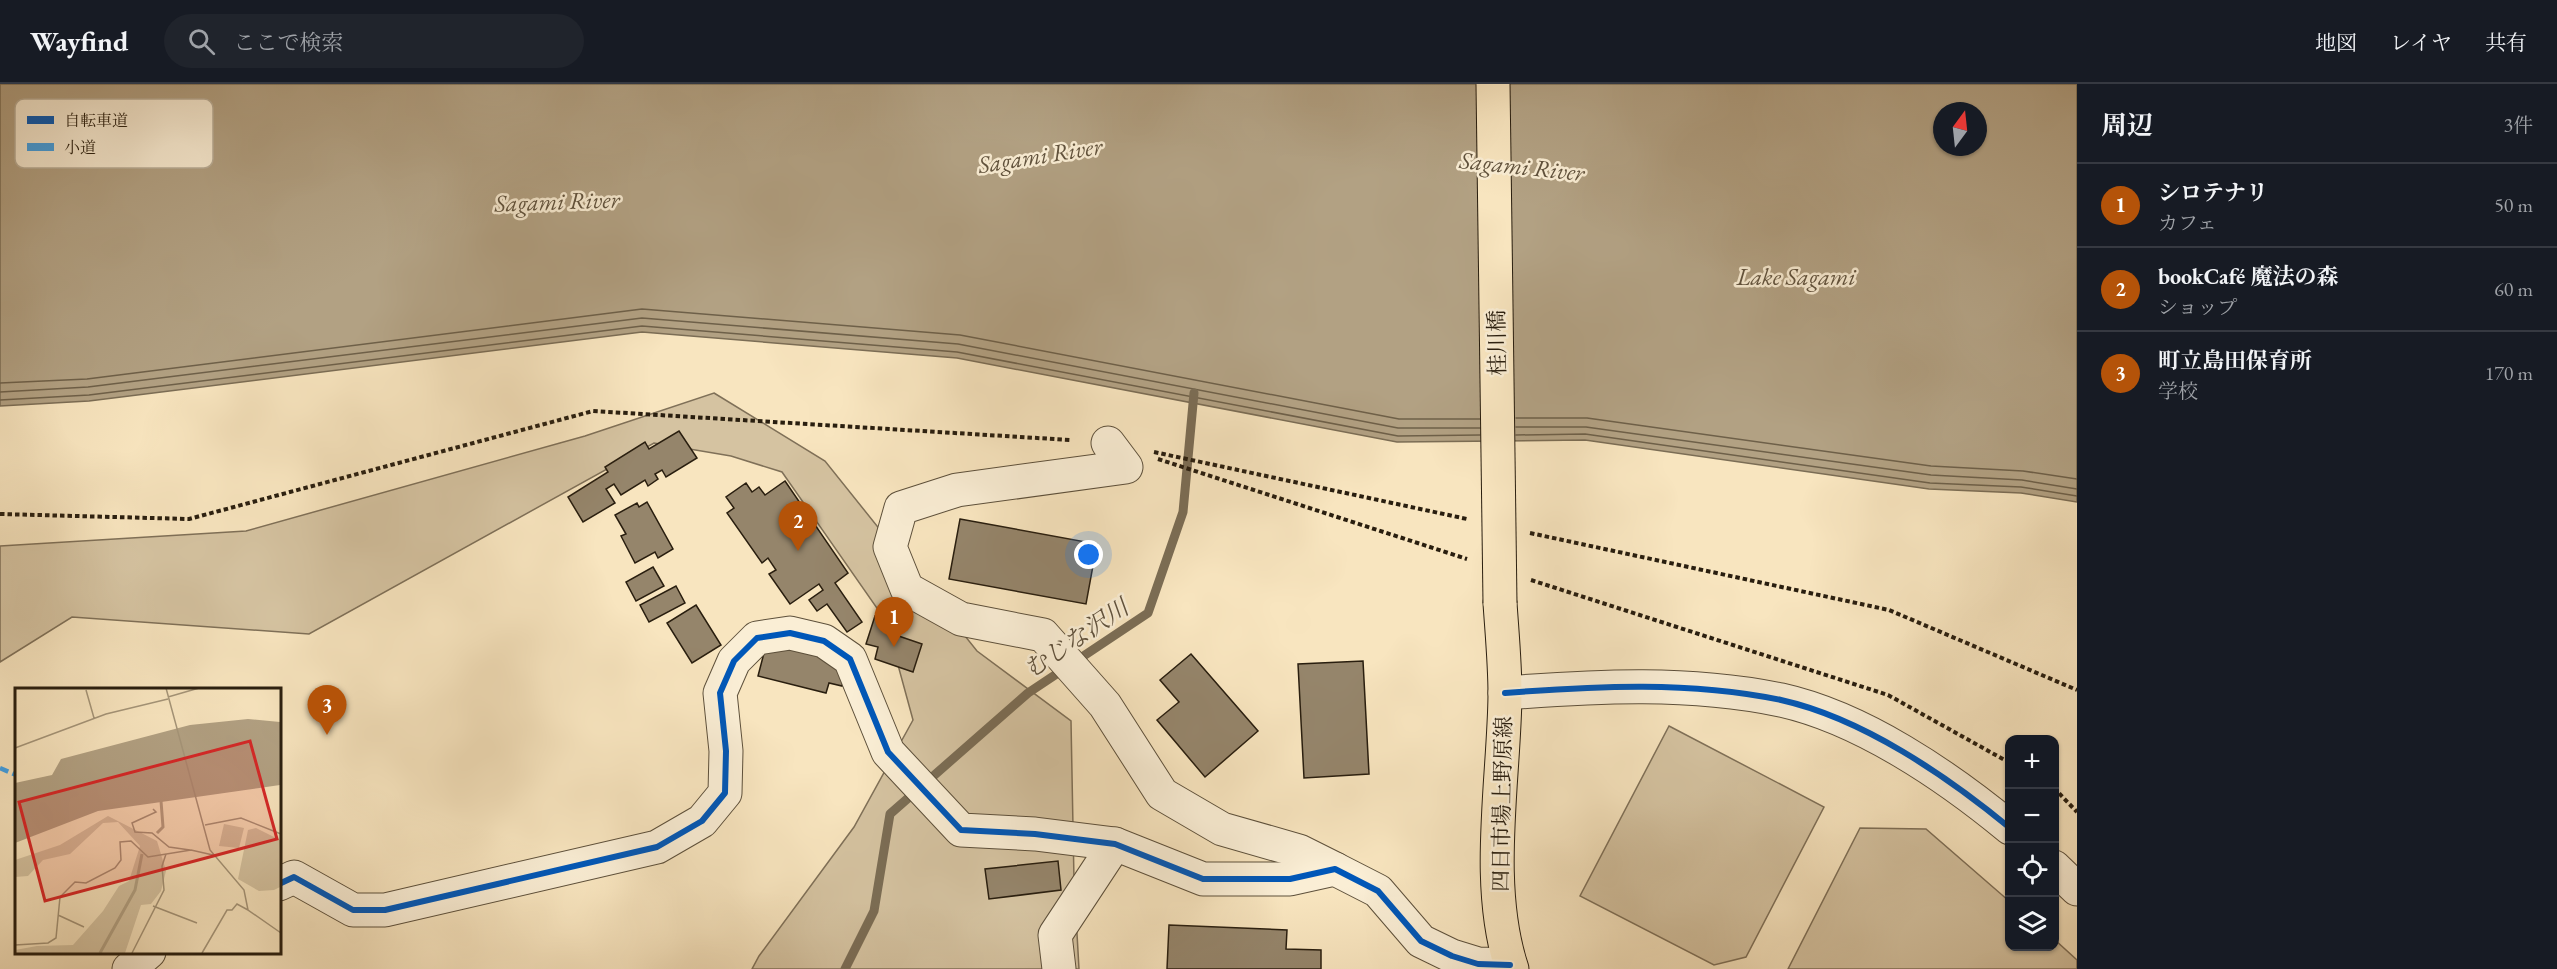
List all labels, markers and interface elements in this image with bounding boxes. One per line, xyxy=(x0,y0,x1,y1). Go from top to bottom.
search box xyxy=(164,14,584,68)
text: Wayfind xyxy=(30,23,128,59)
icon: search xyxy=(185,25,218,58)
text: ここで検索 xyxy=(233,28,343,57)
text: 地図 xyxy=(2315,29,2357,56)
text: レイヤ xyxy=(2390,29,2452,56)
text: 共有 xyxy=(2485,29,2527,56)
legend xyxy=(15,99,213,168)
north arrow xyxy=(1933,102,1987,156)
text: 周辺 xyxy=(2101,108,2153,142)
text: 自転車道 xyxy=(64,110,128,131)
text: 3件 xyxy=(2503,112,2533,138)
water label: Sagami River xyxy=(975,130,1106,180)
text: 小道 xyxy=(64,137,96,158)
water label: Sagami River xyxy=(1457,144,1588,188)
text: シロテナリ xyxy=(2158,178,2268,207)
water label: Sagami River xyxy=(493,183,622,219)
text: 1 xyxy=(2115,192,2126,218)
text: 50 m xyxy=(2494,192,2533,218)
text: カフェ xyxy=(2158,210,2217,236)
water label: Lake Sagami xyxy=(1736,261,1856,292)
text: bookCafé 魔法の森 xyxy=(2158,262,2338,291)
text: 2 xyxy=(2115,276,2126,302)
text: 60 m xyxy=(2494,276,2533,302)
text: ショップ xyxy=(2158,294,2238,320)
street label: 桂川橋 xyxy=(1482,310,1512,376)
text: 町立島田保育所 xyxy=(2158,346,2312,375)
text: 3 xyxy=(2115,360,2126,386)
text: 170 m xyxy=(2485,360,2533,386)
text: 学校 xyxy=(2158,378,2198,404)
pin: 2 xyxy=(778,502,818,551)
your location xyxy=(1074,540,1103,569)
water label: むじな沢川 xyxy=(1018,590,1137,684)
pin: 1 xyxy=(874,598,914,647)
pin: 3 xyxy=(308,686,346,735)
inset map xyxy=(15,688,280,954)
street label: 四日市場上野原線 xyxy=(1486,716,1518,892)
map controls xyxy=(2005,735,2059,951)
button: + xyxy=(2005,735,2059,789)
button: − xyxy=(2005,789,2059,843)
button: locate xyxy=(2005,843,2059,897)
button: layers xyxy=(2005,897,2059,951)

